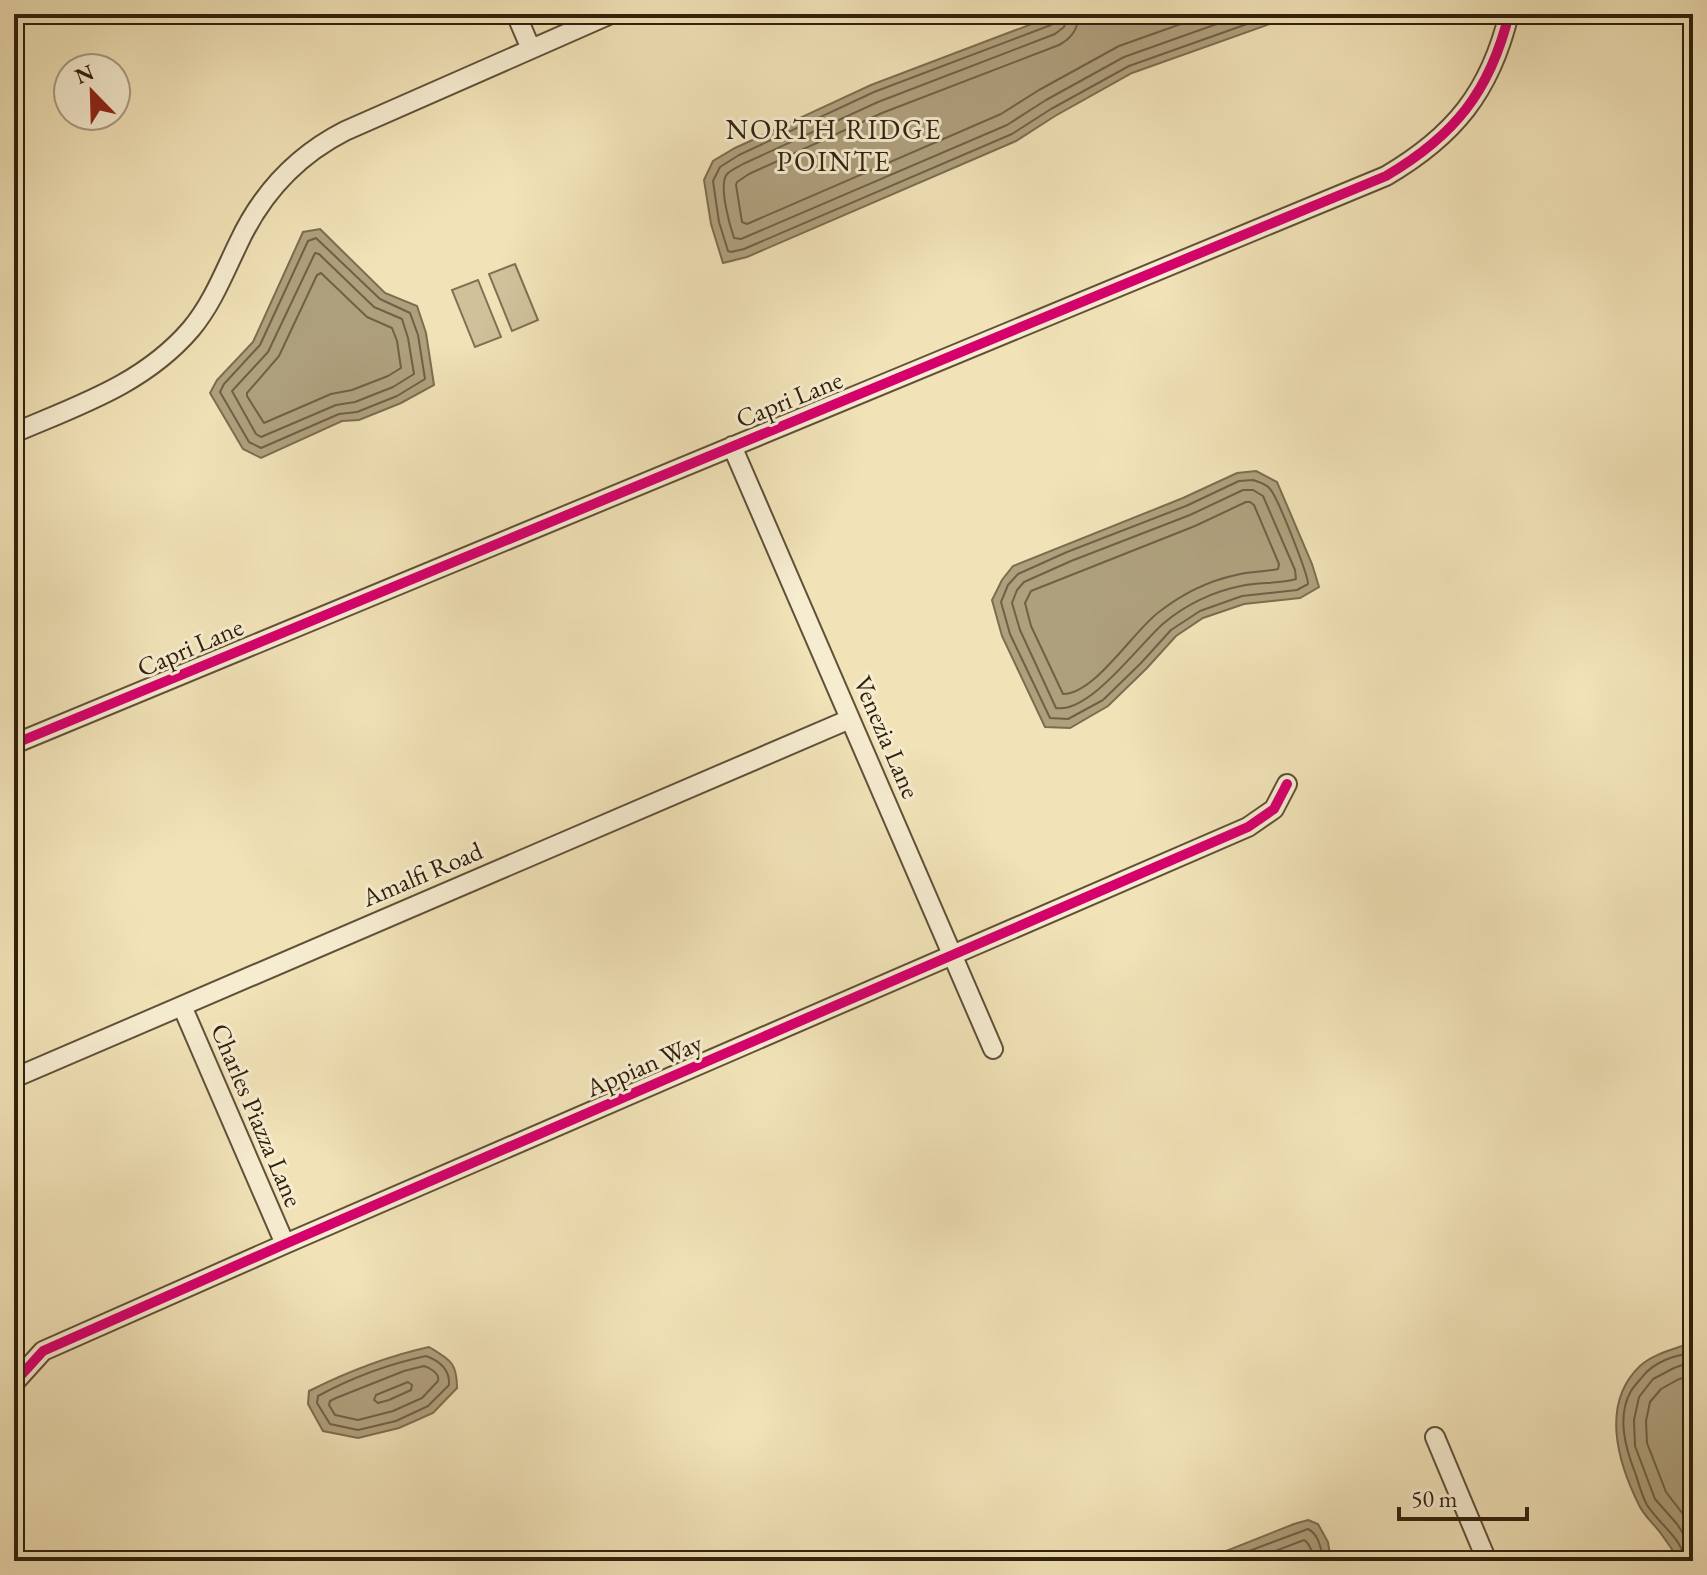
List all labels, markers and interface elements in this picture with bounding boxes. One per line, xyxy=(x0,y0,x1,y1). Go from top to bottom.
north arrow xyxy=(52,52,132,132)
text: N xyxy=(71,57,98,91)
district label: NORTH RIDGE POINTE xyxy=(726,111,942,179)
street label: Capri Lane xyxy=(731,362,847,436)
street label: Capri Lane xyxy=(132,609,248,685)
street label: Venezia Lane xyxy=(846,670,928,804)
street label: Amalfi Road xyxy=(356,833,488,915)
street label: Charles Piazza Lane xyxy=(203,1018,311,1212)
street label: Appian Way xyxy=(580,1025,708,1105)
scale bar xyxy=(1399,1471,1527,1521)
text: 50 m xyxy=(1411,1483,1458,1514)

